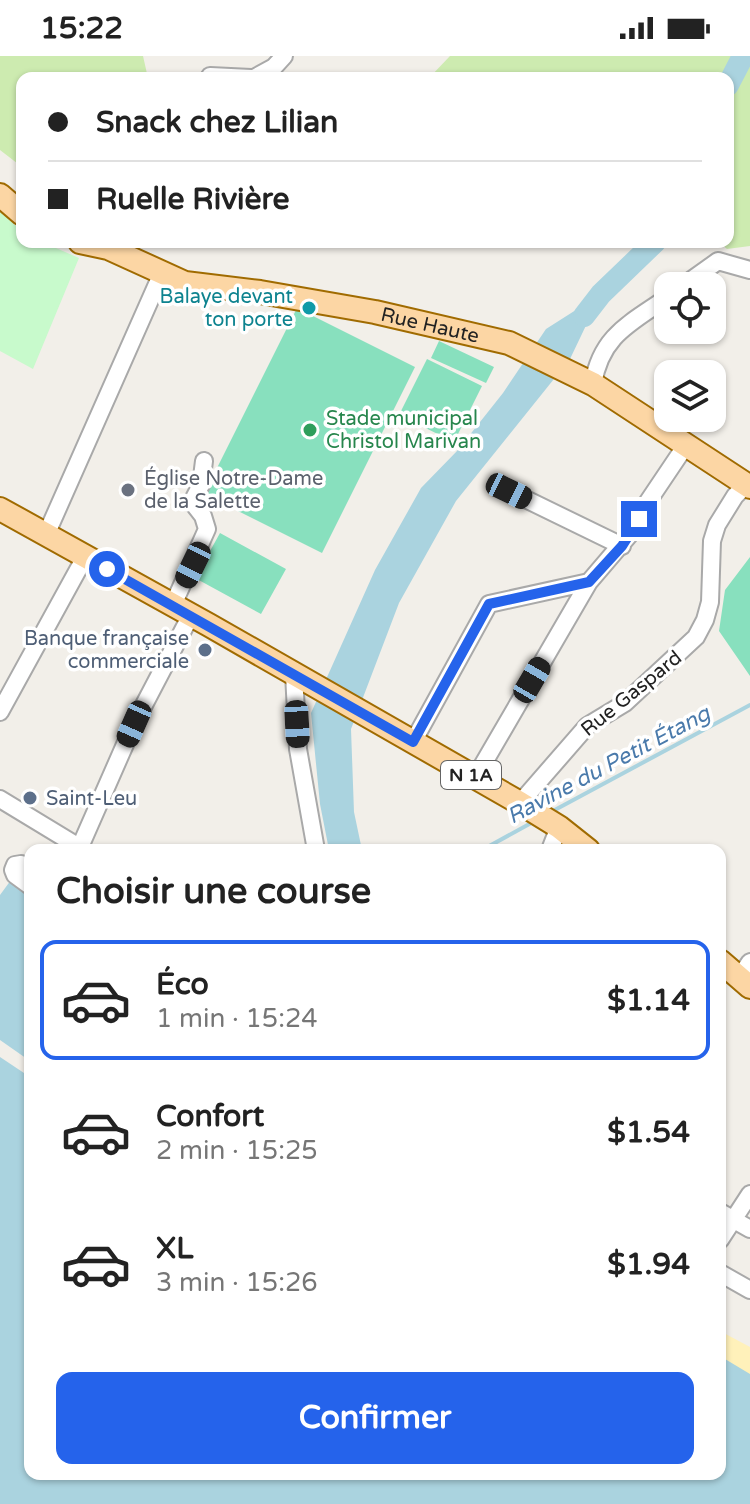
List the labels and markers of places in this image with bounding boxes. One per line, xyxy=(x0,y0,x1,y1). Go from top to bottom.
place label: Balaye devant ton porte xyxy=(160,285,293,332)
marker: Balaye devant ton porte xyxy=(300,299,318,317)
place label: Stade municipal Christol Marivan xyxy=(326,407,481,454)
marker: Stade municipal Christol Marivan xyxy=(301,421,319,439)
place label: Église Notre-Dame de la Salette xyxy=(144,466,323,514)
marker: Église Notre-Dame de la Salette xyxy=(119,481,137,499)
place label: Banque française commerciale xyxy=(24,627,189,674)
marker: Banque française commerciale xyxy=(196,641,214,659)
place label: Saint-Leu xyxy=(46,787,137,811)
marker: Saint-Leu xyxy=(21,789,39,807)

